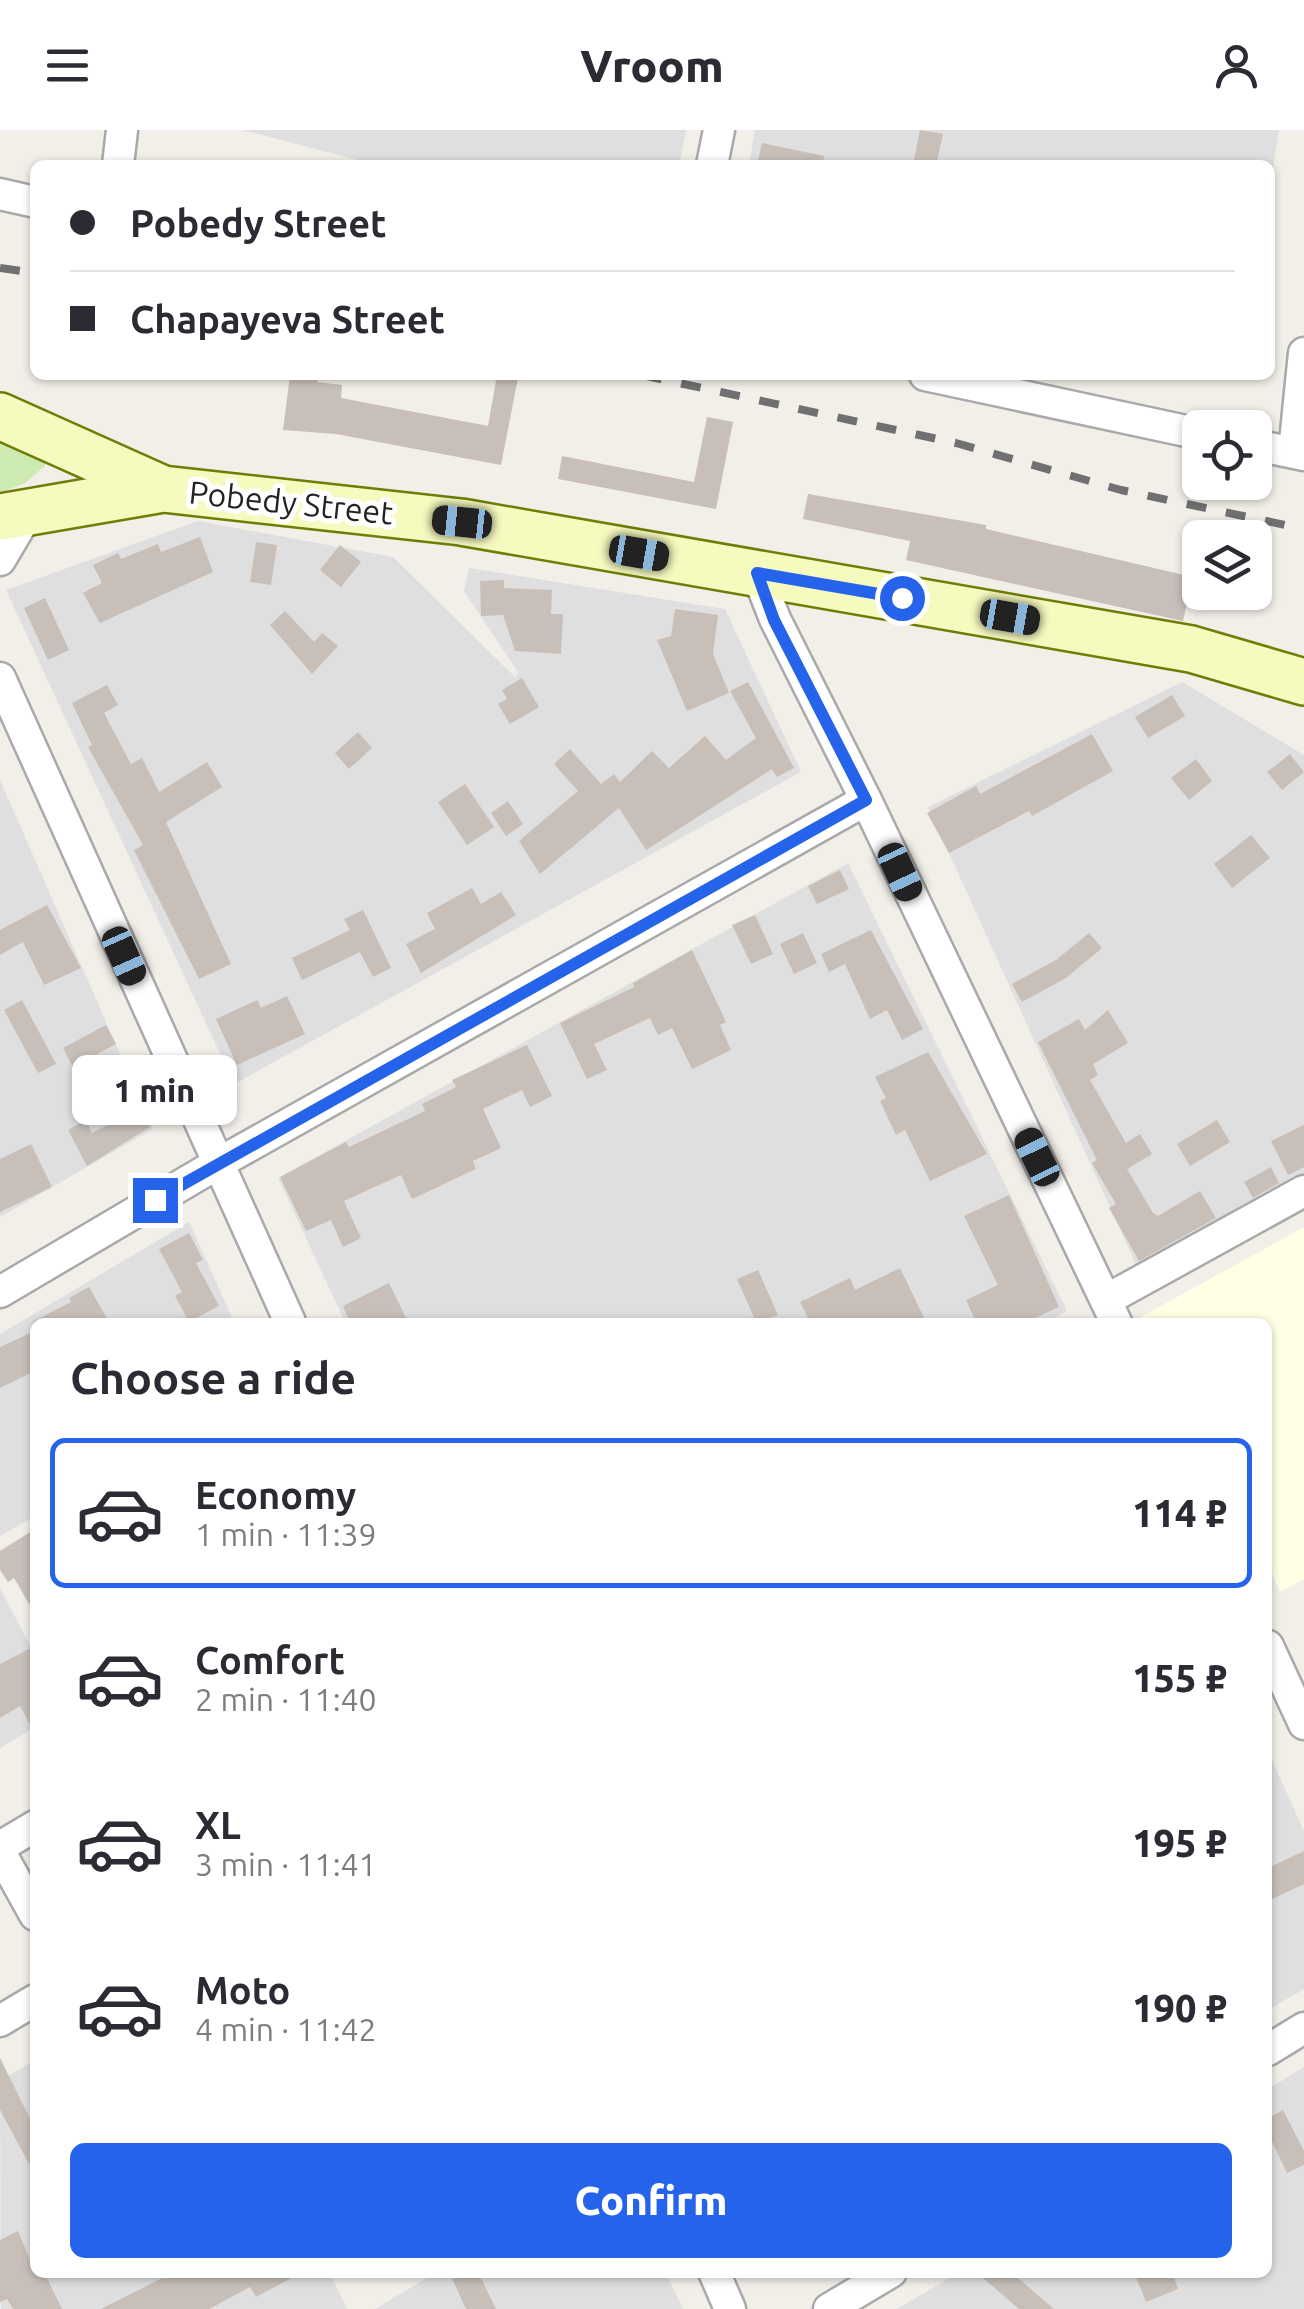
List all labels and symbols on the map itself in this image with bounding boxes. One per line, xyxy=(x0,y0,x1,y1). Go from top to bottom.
street label: Pobedy Street xyxy=(187,473,395,531)
car xyxy=(431,504,493,540)
car xyxy=(607,533,671,573)
route start xyxy=(880,576,925,621)
car xyxy=(978,597,1042,637)
car xyxy=(874,838,926,906)
car xyxy=(98,922,150,990)
callout: 1 min xyxy=(72,1055,238,1125)
car xyxy=(1010,1123,1064,1191)
route end xyxy=(133,1178,178,1223)

